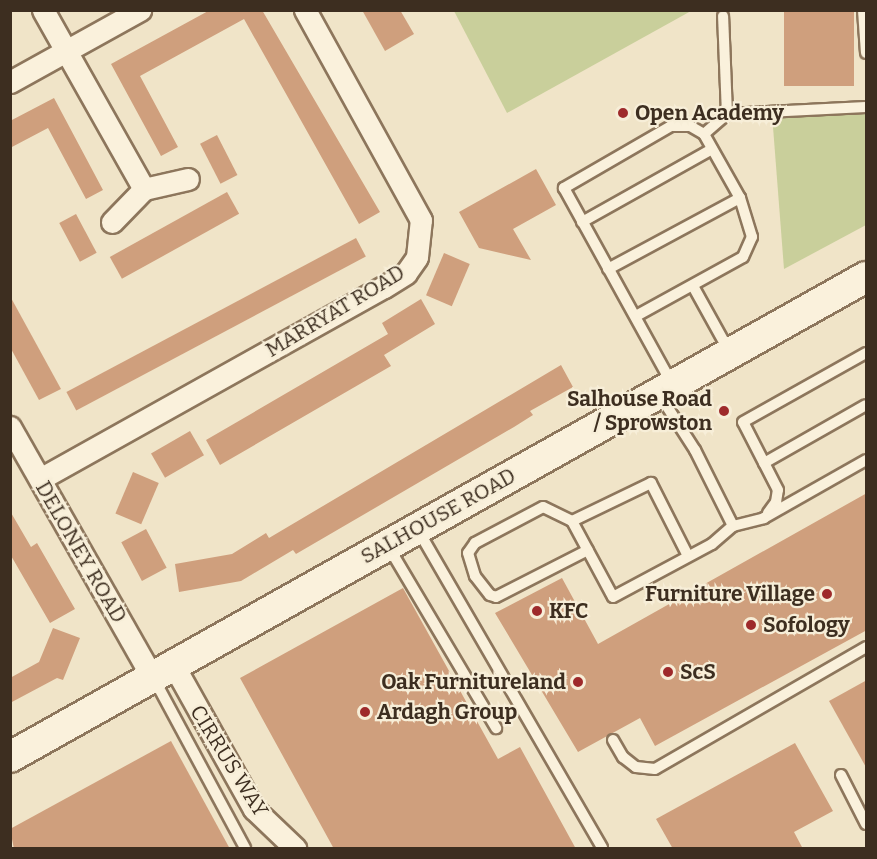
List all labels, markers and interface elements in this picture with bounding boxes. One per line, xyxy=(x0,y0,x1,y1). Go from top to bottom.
place label: Open Academy xyxy=(635,100,784,126)
marker: Open Academy xyxy=(616,106,630,120)
street label: MARRYAT ROAD xyxy=(261,260,409,362)
place label: Salhouse Road / Sprowston xyxy=(567,386,712,436)
marker: Salhouse Road / Sprowston xyxy=(717,404,731,418)
street label: SALHOUSE ROAD xyxy=(356,463,520,569)
street label: DELONEY ROAD xyxy=(30,477,132,627)
place label: Furniture Village xyxy=(645,581,815,607)
marker: Furniture Village xyxy=(820,587,834,601)
place label: KFC xyxy=(549,598,588,624)
marker: KFC xyxy=(530,604,544,618)
place label: Sofology xyxy=(763,612,850,638)
marker: Sofology xyxy=(744,618,758,632)
place label: ScS xyxy=(680,659,716,685)
marker: ScS xyxy=(661,665,675,679)
place label: Oak Furnitureland xyxy=(381,669,566,695)
marker: Oak Furnitureland xyxy=(571,675,585,689)
place label: Ardagh Group xyxy=(377,699,517,725)
street label: CIRRUS WAY xyxy=(185,700,273,822)
marker: Ardagh Group xyxy=(358,705,372,719)

